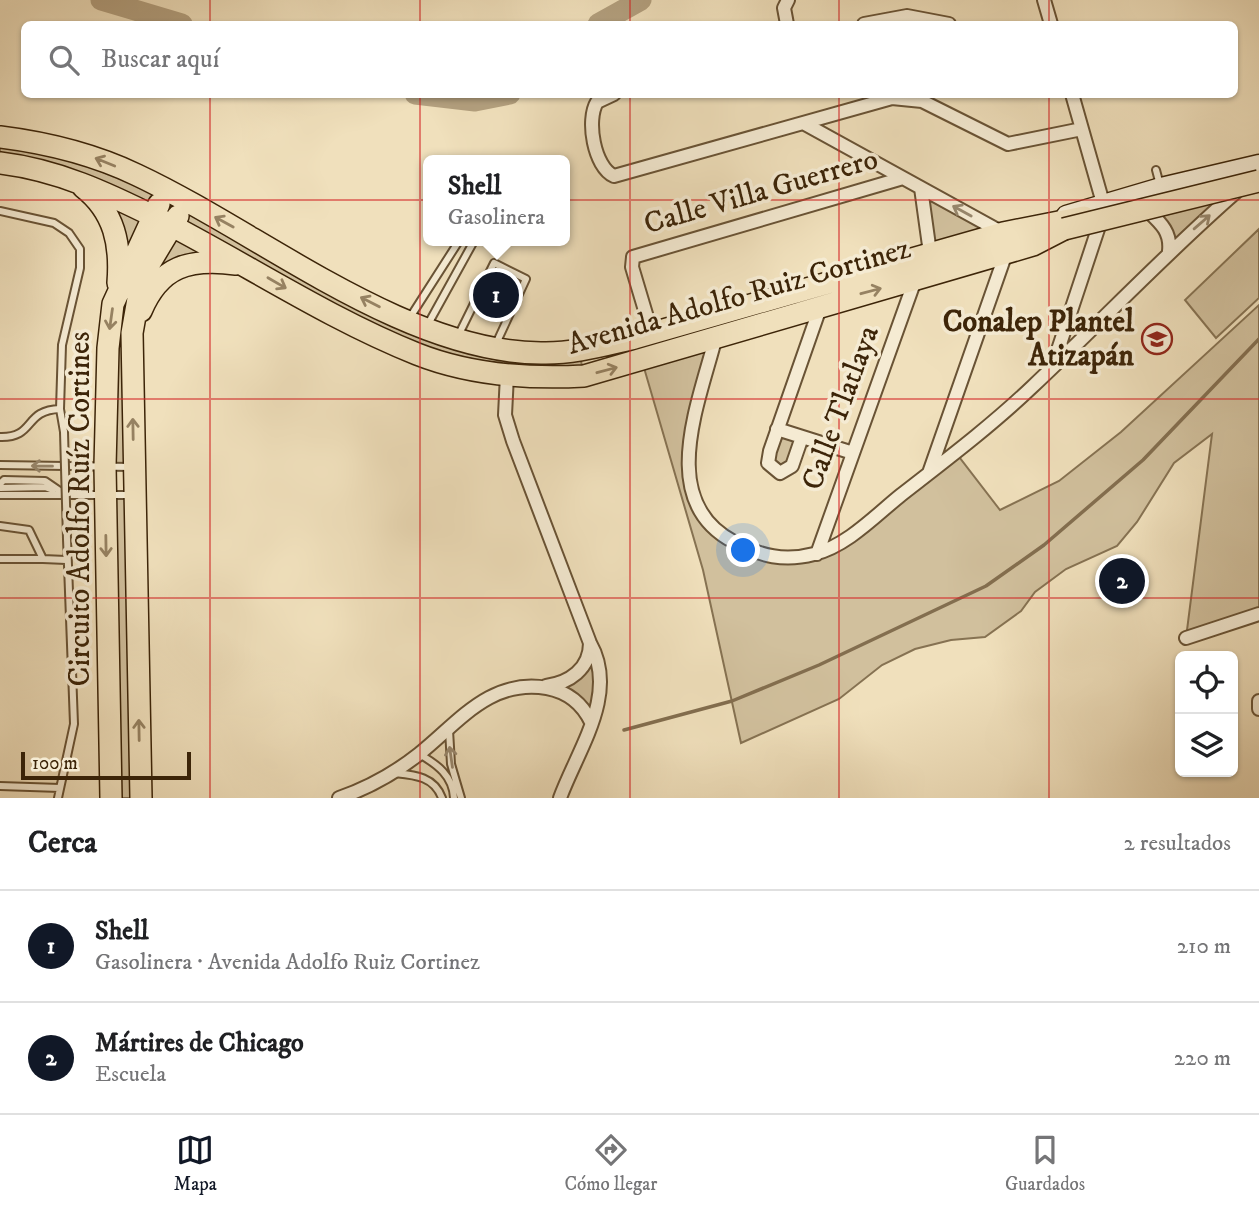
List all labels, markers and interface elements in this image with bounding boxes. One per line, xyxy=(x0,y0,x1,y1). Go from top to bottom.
search box xyxy=(21,21,1238,98)
icon: search xyxy=(45,41,83,79)
text: Buscar aquí xyxy=(101,43,219,76)
street label: Calle Villa Guerrero xyxy=(640,141,882,243)
one-way arrow xyxy=(95,154,117,167)
popup xyxy=(423,155,570,246)
text: Shell xyxy=(448,170,501,203)
text: Gasolinera xyxy=(448,203,545,232)
one-way arrow xyxy=(952,203,973,217)
one-way arrow xyxy=(1193,214,1211,230)
one-way arrow xyxy=(214,215,235,228)
street label: Avenida Adolfo Ruiz Cortinez xyxy=(563,230,915,364)
pin: 1 xyxy=(473,269,519,321)
one-way arrow xyxy=(267,276,287,290)
one-way arrow xyxy=(860,284,882,297)
one-way arrow xyxy=(360,295,381,308)
place label: Conalep Plantel Atizapán xyxy=(943,304,1135,375)
one-way arrow xyxy=(104,307,117,330)
street label: Calle Tlatlaya xyxy=(794,321,888,495)
school or university icon: Conalep Plantel Atizapán xyxy=(1140,322,1174,356)
street label: Circuito Adolfo Ruíz Cortines xyxy=(62,332,99,686)
one-way arrow xyxy=(595,363,617,376)
one-way arrow xyxy=(126,418,140,441)
one-way arrow xyxy=(31,459,54,473)
your location xyxy=(726,533,760,567)
one-way arrow xyxy=(99,535,113,558)
pin: 2 xyxy=(1099,555,1145,607)
map controls xyxy=(1175,651,1238,777)
button: locate xyxy=(1175,651,1238,714)
button: layers xyxy=(1175,714,1238,777)
one-way arrow xyxy=(133,719,146,742)
one-way arrow xyxy=(445,746,458,769)
scale bar xyxy=(21,749,191,781)
text: 100 m xyxy=(32,752,78,775)
text: Cerca xyxy=(28,825,97,862)
text: 2 resultados xyxy=(1124,829,1231,858)
text: Shell xyxy=(95,915,149,948)
text: 1 xyxy=(47,932,55,961)
text: 210 m xyxy=(1177,932,1231,961)
text: Gasolinera · Avenida Adolfo Ruiz Cortinez xyxy=(95,948,480,977)
text: Mártires de Chicago xyxy=(95,1027,304,1060)
text: 2 xyxy=(45,1044,57,1073)
text: 220 m xyxy=(1174,1044,1231,1073)
text: Escuela xyxy=(95,1060,166,1089)
tab: Mapa xyxy=(174,1131,217,1196)
tab: Cómo llegar xyxy=(564,1131,657,1196)
tab: Guardados xyxy=(1005,1131,1085,1196)

